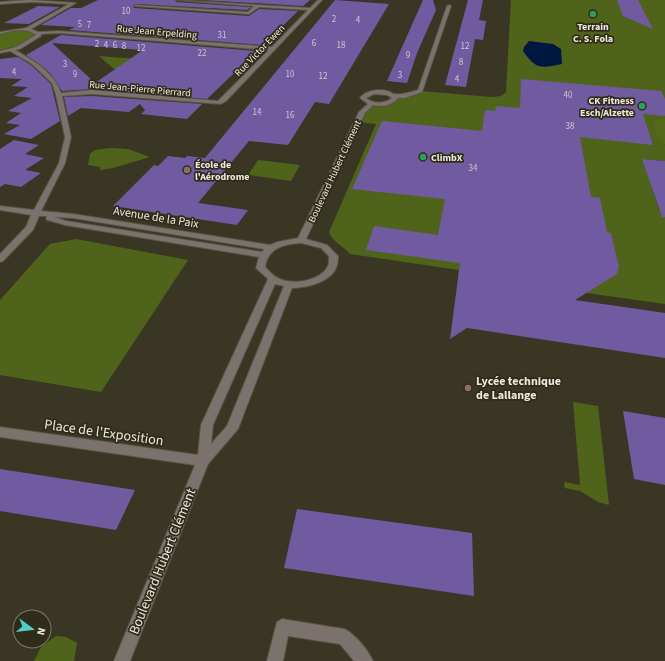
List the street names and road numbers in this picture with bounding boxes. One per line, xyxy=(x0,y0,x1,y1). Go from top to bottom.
street label: Rue Jean Erpelding xyxy=(116,22,198,42)
street label: Rue Victor Ewen xyxy=(231,22,288,80)
street label: Rue Jean-Pierre Pierrard xyxy=(89,78,191,100)
street label: Boulevard Hubert Clément xyxy=(305,117,365,225)
street label: Avenue de la Paix xyxy=(112,202,201,233)
street label: Place de l'Exposition xyxy=(43,415,165,451)
street label: Boulevard Hubert Clément xyxy=(124,485,201,637)

